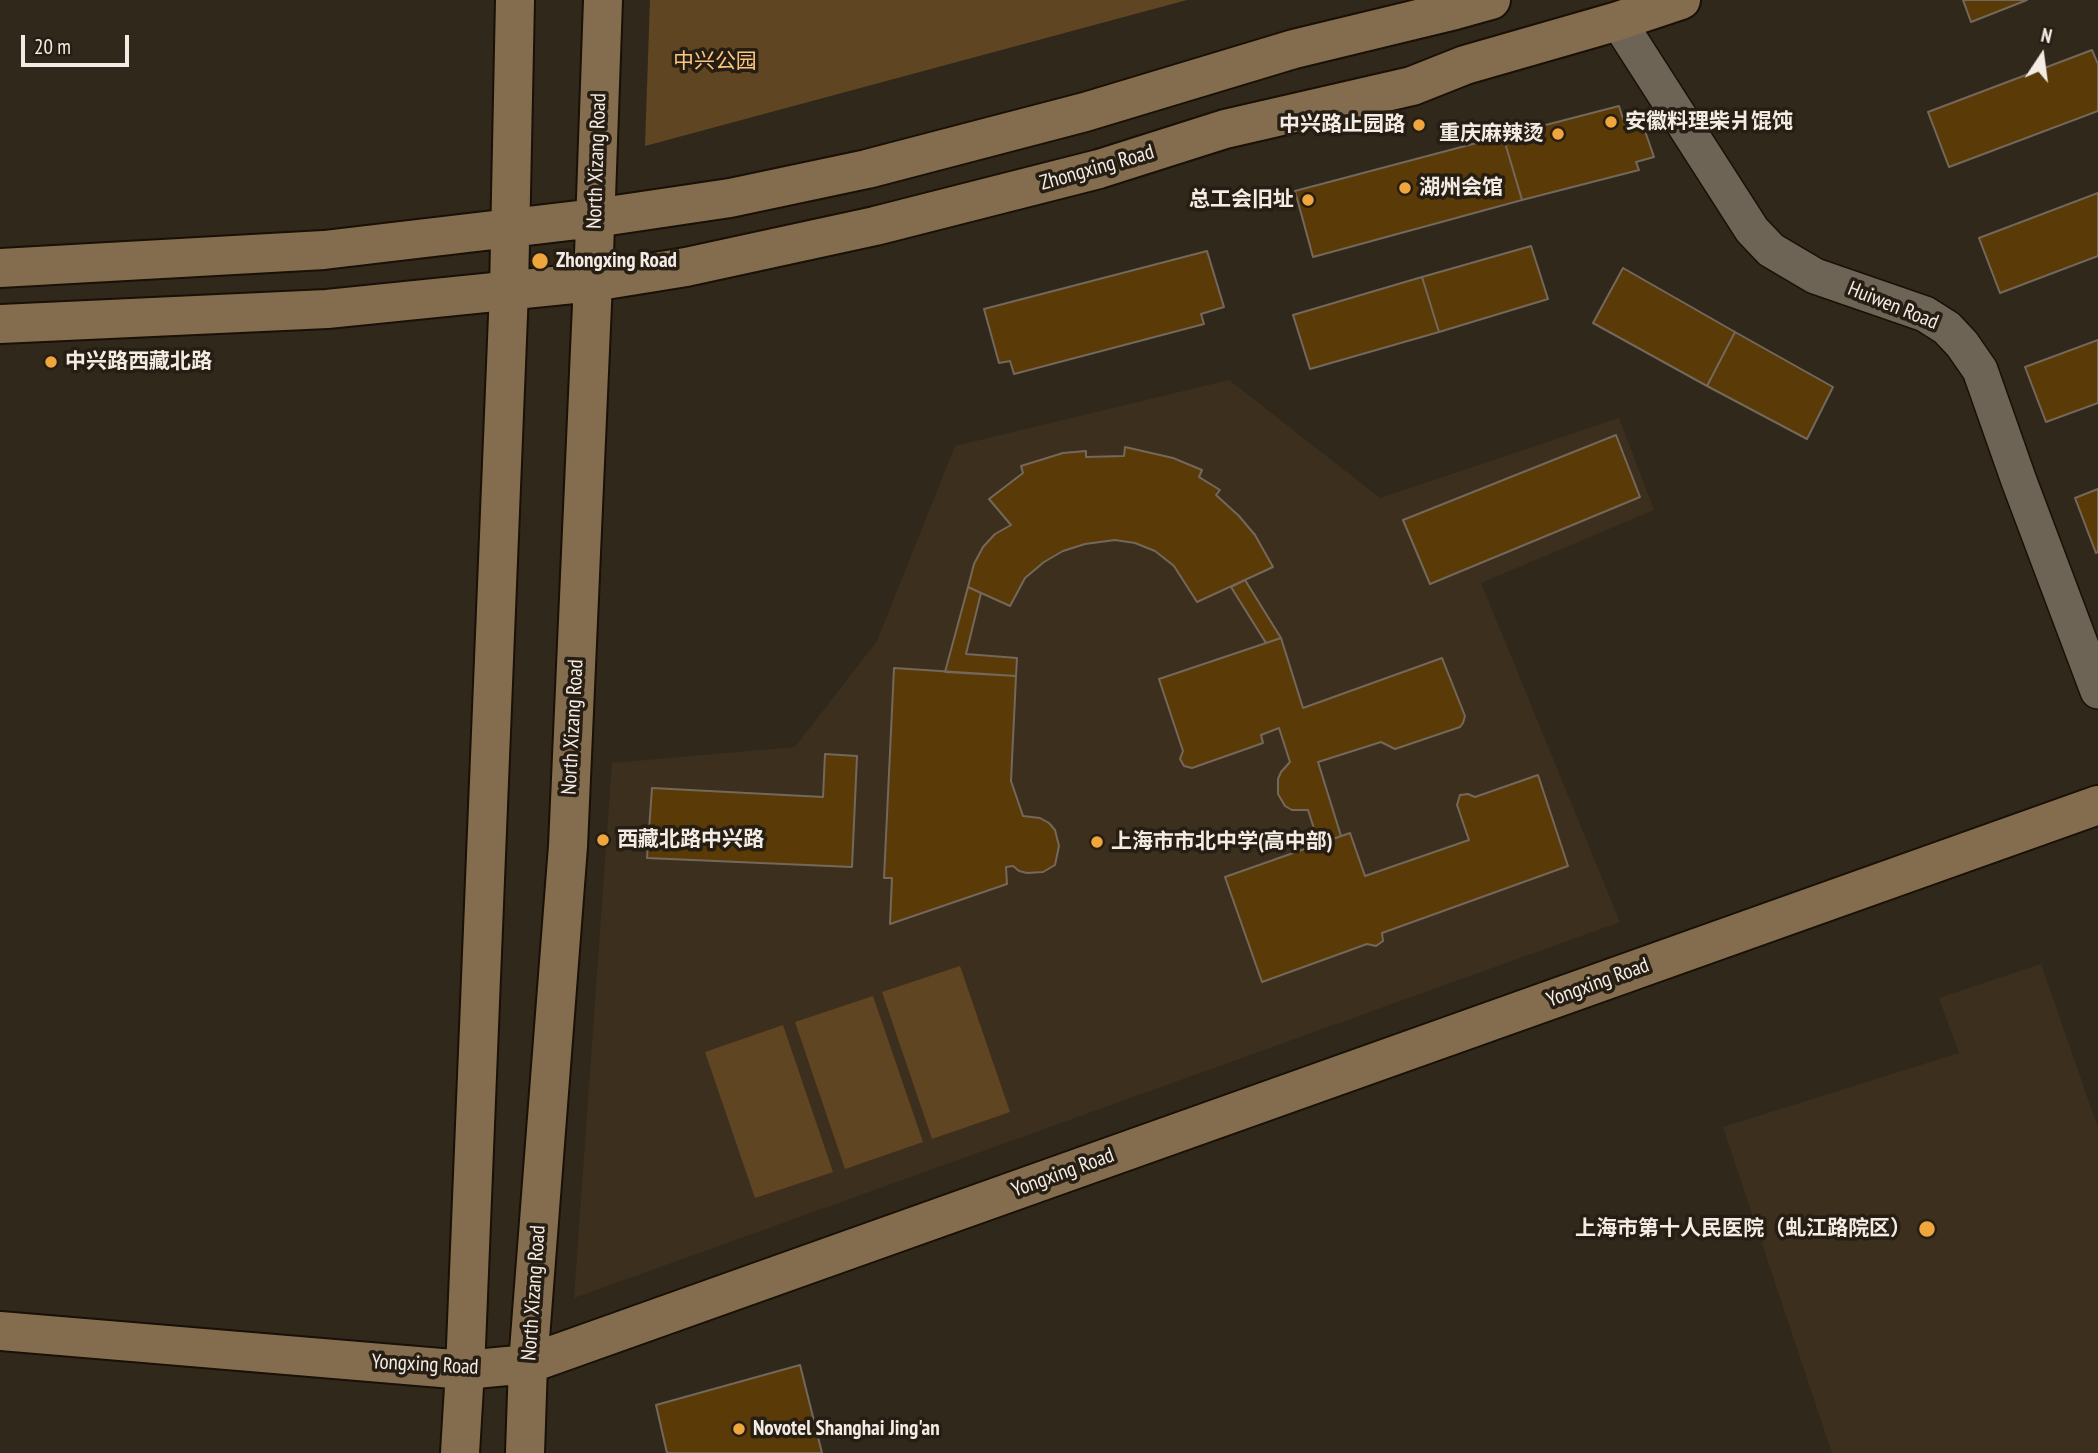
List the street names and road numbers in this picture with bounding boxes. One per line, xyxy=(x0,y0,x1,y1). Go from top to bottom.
street label: North Xizang Road xyxy=(582,93,612,229)
street label: Zhongxing Road xyxy=(1037,140,1157,196)
street label: Huiwen Road xyxy=(1844,276,1942,336)
street label: North Xizang Road xyxy=(557,659,589,795)
street label: Yongxing Road xyxy=(1543,953,1653,1013)
street label: Yongxing Road xyxy=(1008,1143,1118,1203)
street label: North Xizang Road xyxy=(517,1224,551,1362)
street label: Yongxing Road xyxy=(371,1350,479,1380)

